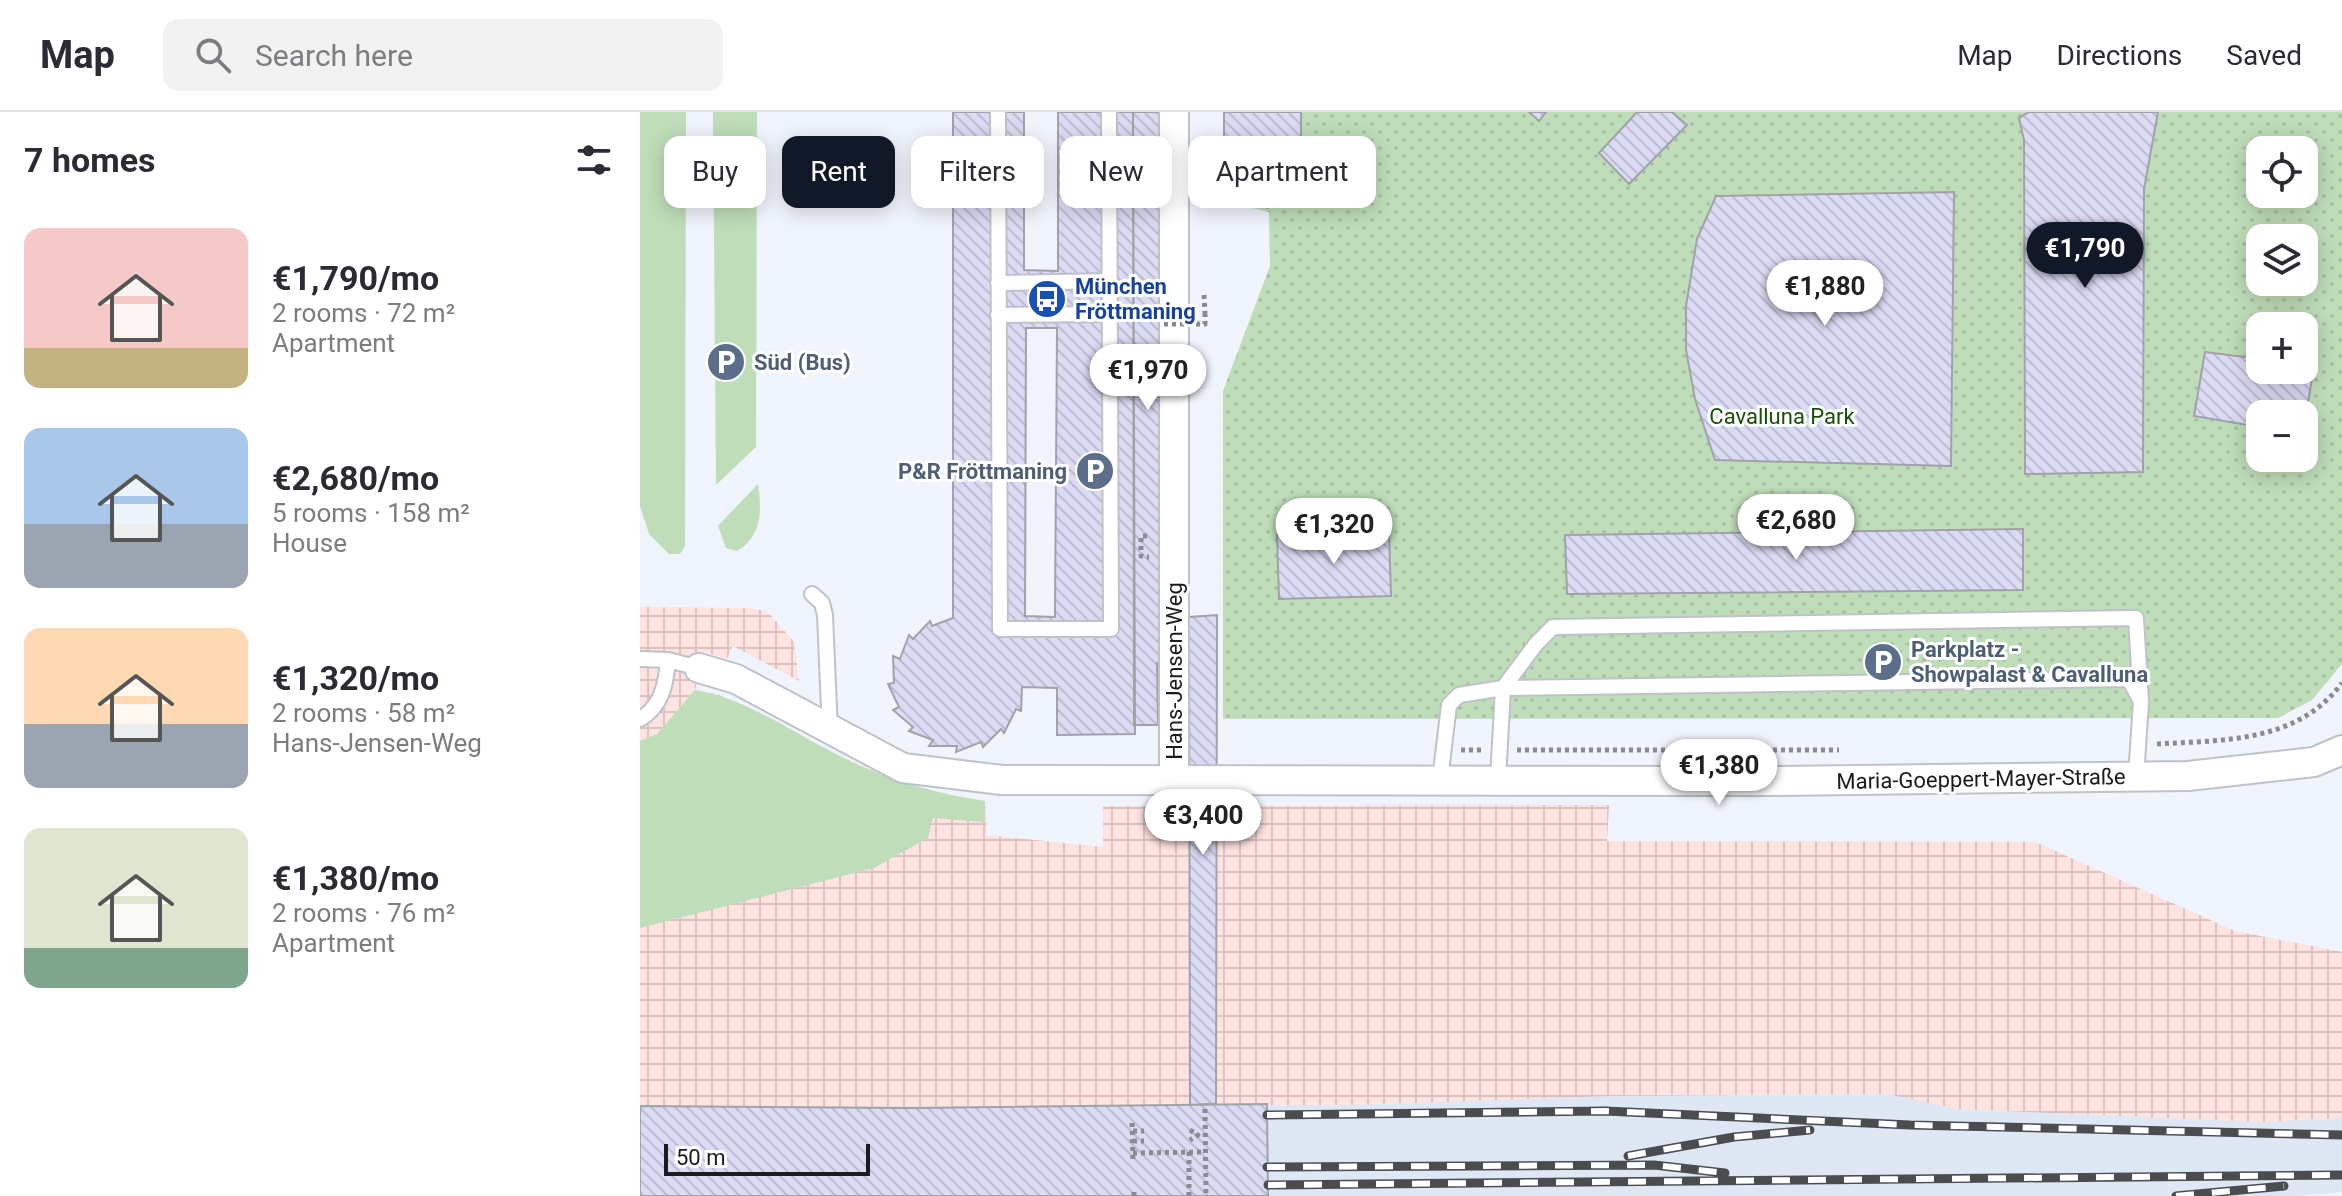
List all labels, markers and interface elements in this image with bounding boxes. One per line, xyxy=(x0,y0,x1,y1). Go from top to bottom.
search box xyxy=(163,19,723,91)
text: Map xyxy=(40,33,115,77)
icon: search xyxy=(191,33,235,77)
text: Search here xyxy=(255,38,413,73)
text: Map xyxy=(1957,39,2013,72)
text: Directions xyxy=(2057,39,2182,72)
text: Saved xyxy=(2226,39,2302,72)
chip: Buy xyxy=(664,136,766,208)
chip: Rent xyxy=(782,136,895,208)
chip: Filters xyxy=(911,136,1044,208)
chip: New xyxy=(1060,136,1172,208)
chip: Apartment xyxy=(1188,136,1376,208)
map controls xyxy=(2246,136,2318,472)
button: locate xyxy=(2246,136,2318,208)
icon: filters xyxy=(572,138,616,182)
text: 7 homes xyxy=(24,140,155,180)
pin: €1,790 xyxy=(2020,222,2150,290)
button: layers xyxy=(2246,224,2318,296)
text: €1,790 xyxy=(2045,233,2125,263)
text: €1,790/mo xyxy=(272,258,439,298)
icon: home xyxy=(88,260,184,356)
pin: €1,880 xyxy=(1760,260,1890,328)
text: €1,880 xyxy=(1785,271,1865,301)
place label: München Fröttmaning xyxy=(1075,274,1196,324)
bus stop icon: München Fröttmaning xyxy=(1026,278,1068,320)
text: 2 rooms · 72 m² xyxy=(272,298,455,328)
button: + xyxy=(2246,312,2318,384)
text: Apartment xyxy=(272,328,395,358)
parking icon: Süd (Bus) xyxy=(705,341,747,383)
pin: €1,970 xyxy=(1083,344,1213,412)
place label: Süd (Bus) xyxy=(754,350,851,375)
text: €1,970 xyxy=(1108,355,1188,385)
button: − xyxy=(2246,400,2318,472)
park label: Cavalluna Park xyxy=(1709,404,1856,429)
parking icon: P&R Fröttmaning xyxy=(1074,450,1116,492)
text: €2,680/mo xyxy=(272,458,439,498)
place label: P&R Fröttmaning xyxy=(898,459,1067,484)
icon: home xyxy=(88,460,184,556)
pin: €2,680 xyxy=(1731,494,1861,562)
text: 5 rooms · 158 m² xyxy=(272,498,470,528)
pin: €1,320 xyxy=(1269,498,1399,566)
text: €2,680 xyxy=(1756,505,1836,535)
text: €1,320 xyxy=(1294,509,1374,539)
text: House xyxy=(272,528,347,558)
street label: Hans-Jensen-Weg xyxy=(1162,582,1187,760)
place label: Parkplatz - Showpalast & Cavalluna xyxy=(1911,637,2148,687)
parking icon: Parkplatz - Showpalast & Cavalluna xyxy=(1862,641,1904,683)
text: €1,320/mo xyxy=(272,658,439,698)
icon: home xyxy=(88,660,184,756)
text: 2 rooms · 58 m² xyxy=(272,698,455,728)
text: Hans-Jensen-Weg xyxy=(272,728,482,758)
pin: €1,380 xyxy=(1654,739,1784,807)
text: €1,380 xyxy=(1679,750,1759,780)
street label: Maria-Goeppert-Mayer-Straße xyxy=(1836,764,2126,794)
pin: €3,400 xyxy=(1138,789,1268,857)
text: €3,400 xyxy=(1163,800,1243,830)
text: €1,380/mo xyxy=(272,858,439,898)
icon: home xyxy=(88,860,184,956)
text: 2 rooms · 76 m² xyxy=(272,898,455,928)
text: Apartment xyxy=(272,928,395,958)
scale bar xyxy=(664,1140,870,1176)
text: 50 m xyxy=(676,1145,725,1170)

